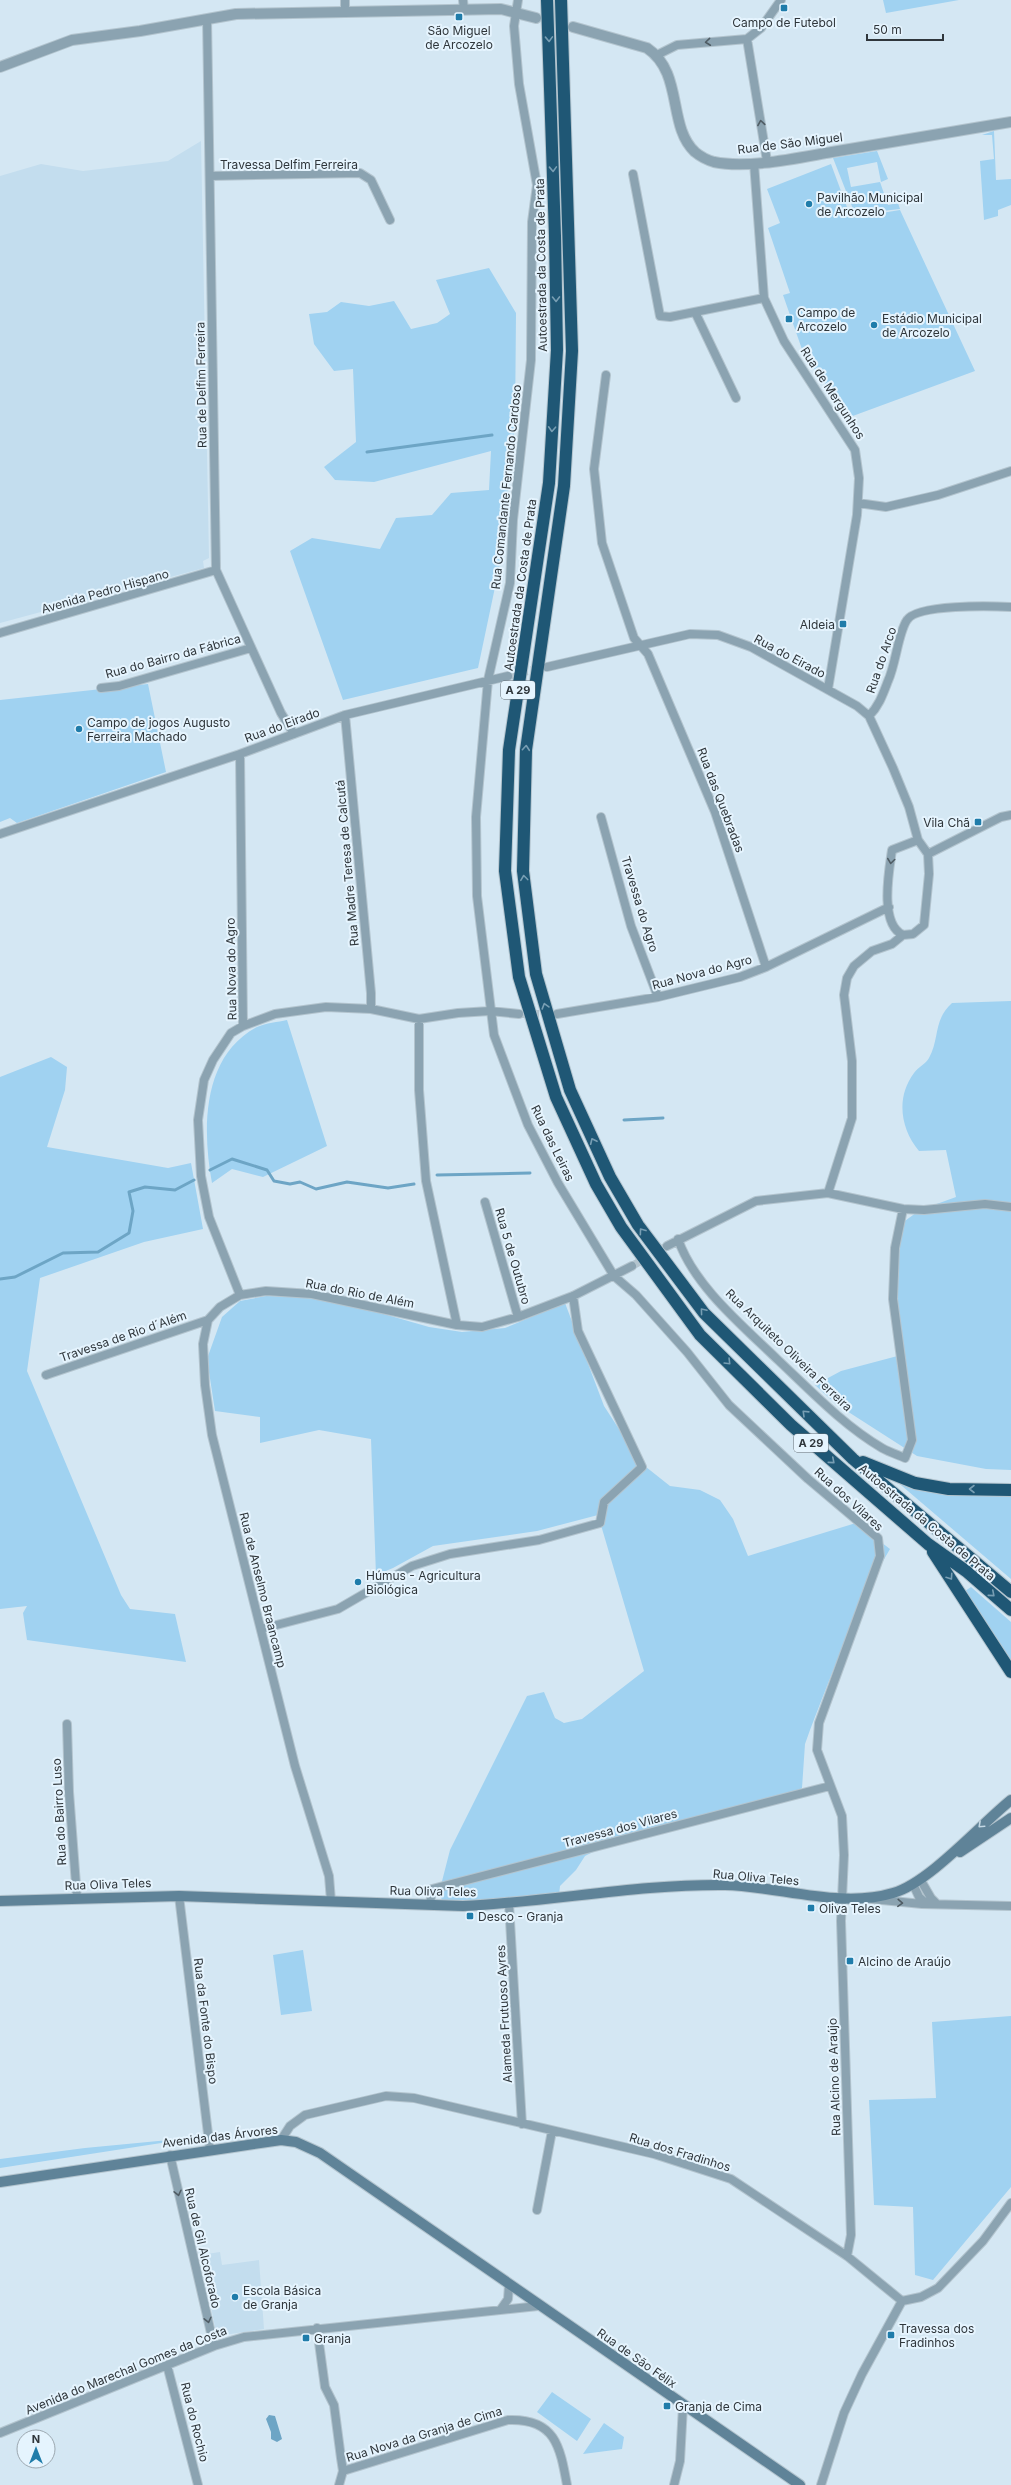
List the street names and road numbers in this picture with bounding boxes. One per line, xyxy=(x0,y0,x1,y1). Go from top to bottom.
street label: Rua de São Miguel xyxy=(737,129,843,157)
street label: Travessa Delfim Ferreira xyxy=(220,157,358,172)
street label: Autoestrada da Costa de Prata xyxy=(532,178,550,352)
street label: Rua de Delfim Ferreira xyxy=(192,322,210,448)
street label: Rua de Mergunhos xyxy=(798,344,868,442)
street label: Rua Comandante Fernando Cardoso xyxy=(488,384,524,590)
street label: Autoestrada da Costa de Prata xyxy=(500,498,540,672)
street label: Avenida Pedro Hispano xyxy=(40,566,170,616)
street label: Rua do Arco xyxy=(863,625,899,695)
street label: Rua do Bairro da Fábrica xyxy=(104,631,242,681)
street label: Rua do Eirado xyxy=(752,631,828,681)
road number: A 29 xyxy=(501,681,535,699)
street label: Rua do Eirado xyxy=(242,704,322,746)
street label: Rua das Quebradas xyxy=(694,745,748,855)
street label: Rua Madre Teresa de Calcutá xyxy=(332,779,362,947)
street label: Travessa do Agro xyxy=(618,854,662,954)
street label: Rua Nova do Agro xyxy=(223,917,239,1021)
street label: Rua Nova do Agro xyxy=(650,951,754,993)
street label: Rua das Leiras xyxy=(528,1102,578,1184)
street label: Rua 5 de Outubro xyxy=(492,1206,534,1306)
street label: Rua do Rio de Além xyxy=(304,1275,416,1311)
street label: Rua Arquiteto Oliveira Ferreira xyxy=(723,1286,855,1414)
street label: Travessa de Rio d´Além xyxy=(58,1307,188,1365)
road number: A 29 xyxy=(794,1434,828,1452)
street label: Autoestrada da Costa de Prata xyxy=(856,1460,998,1584)
street label: Rua dos Vilares xyxy=(811,1464,887,1534)
street label: Rua de Anselmo Braancamp xyxy=(236,1511,290,1669)
street label: Rua do Bairro Luso xyxy=(49,1758,69,1866)
street label: Travessa dos Vilares xyxy=(561,1806,679,1850)
street label: Rua Oliva Teles xyxy=(712,1866,800,1888)
street label: Rua Oliva Teles xyxy=(64,1875,152,1893)
street label: Rua Oliva Teles xyxy=(389,1883,477,1899)
street label: Alameda Frutuoso Ayres xyxy=(493,1945,515,2083)
street label: Rua da Fonte do Bispo xyxy=(191,1957,221,2085)
street label: Rua Alcino de Araújo xyxy=(824,2018,844,2136)
street label: Avenida das Árvores xyxy=(161,2121,279,2151)
street label: Rua dos Fradinhos xyxy=(628,2129,732,2175)
street label: Rua de Gil Alcoforado xyxy=(182,2186,224,2310)
street label: Avenida do Marechal Gomes da Costa xyxy=(23,2323,229,2417)
street label: Rua de São Félix xyxy=(594,2325,680,2391)
street label: Rua do Rochio xyxy=(178,2381,212,2463)
street label: Rua Nova da Granja de Cima xyxy=(344,2403,504,2465)

